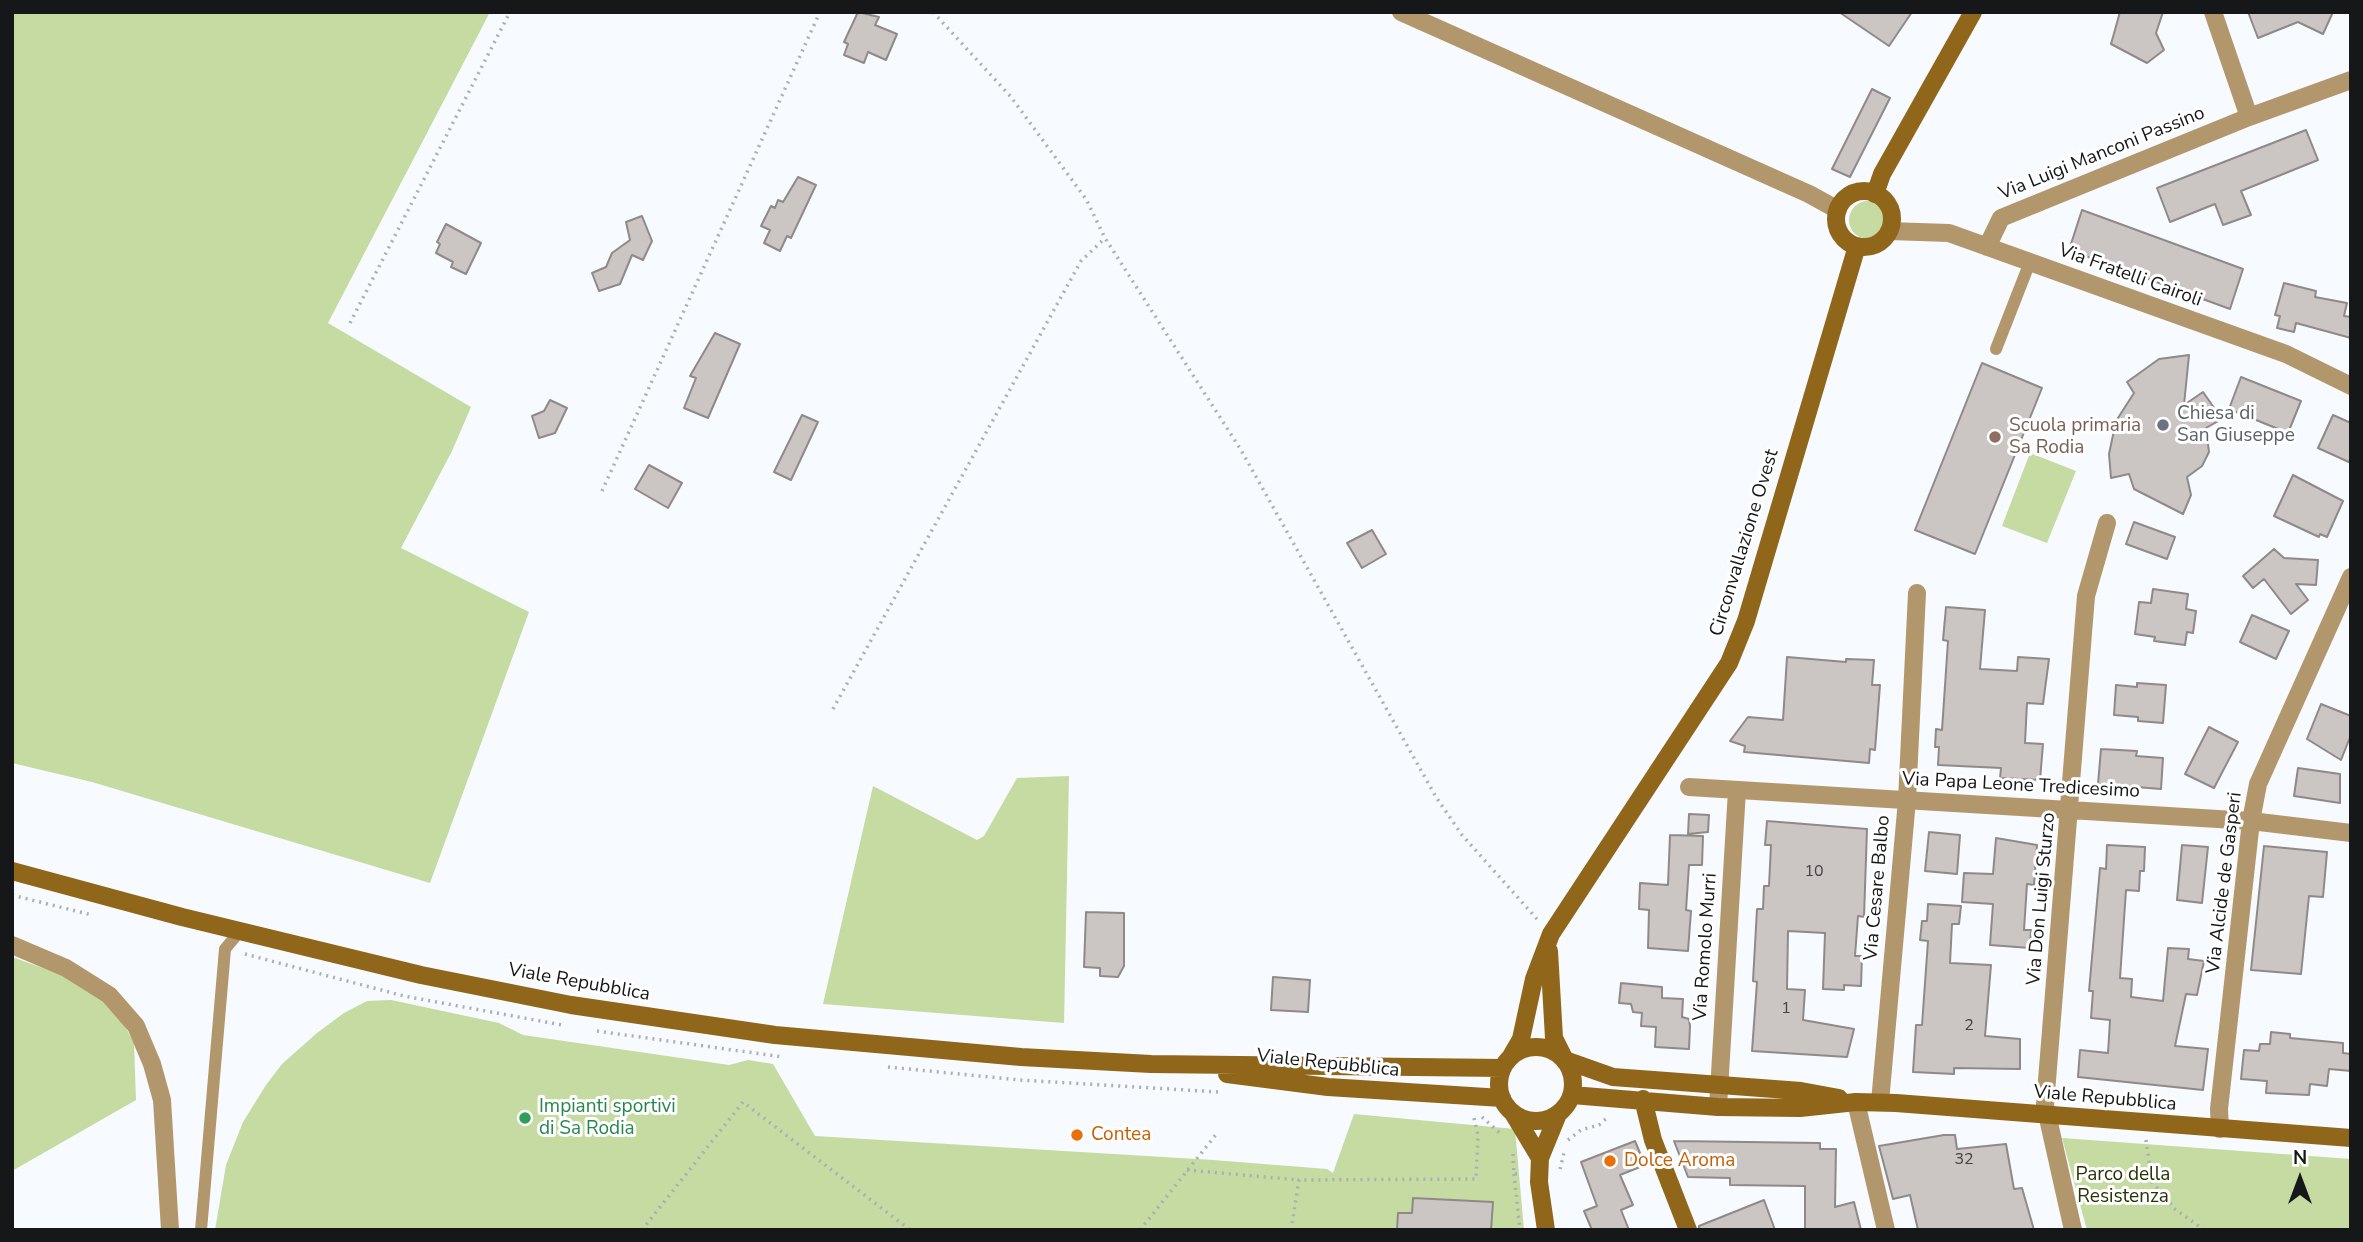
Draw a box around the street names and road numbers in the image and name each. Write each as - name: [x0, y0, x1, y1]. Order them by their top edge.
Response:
- street label: Via Luigi Manconi Passino: [1996, 102, 2208, 206]
- street label: Via Fratelli Cairoli: [2055, 239, 2205, 313]
- street label: Circonvallazione Ovest: [1706, 447, 1784, 639]
- street label: Via Papa Leone Tredicesimo: [1901, 768, 2141, 804]
- street label: Via Alcide de Gasperi: [2203, 791, 2247, 975]
- street label: Via Don Luigi Sturzo: [2023, 812, 2061, 986]
- street label: Via Cesare Balbo: [1860, 814, 1896, 962]
- street label: Via Romolo Murri: [1689, 872, 1723, 1022]
- street label: Viale Repubblica: [506, 959, 652, 1007]
- street label: Viale Repubblica: [1255, 1045, 1401, 1083]
- street label: Viale Repubblica: [2033, 1081, 2177, 1117]

